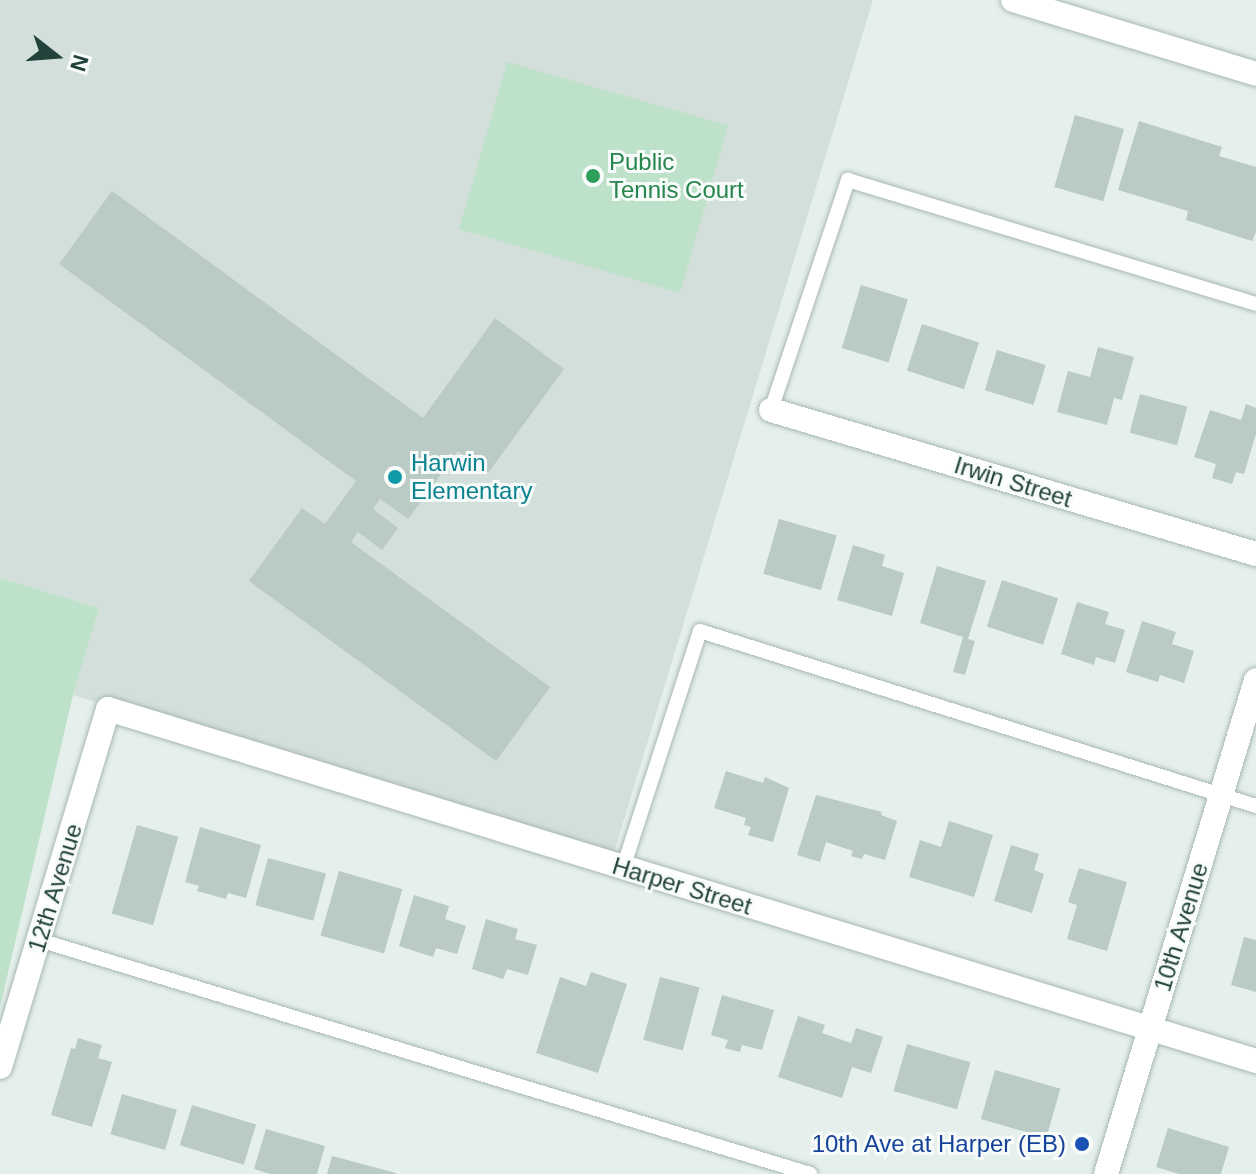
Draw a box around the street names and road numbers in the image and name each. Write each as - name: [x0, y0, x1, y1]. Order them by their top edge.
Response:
- street label: Irwin Street: [951, 450, 1075, 514]
- street label: 12th Avenue: [22, 820, 88, 956]
- street label: Harper Street: [609, 851, 755, 921]
- street label: 10th Avenue: [1148, 859, 1214, 995]

